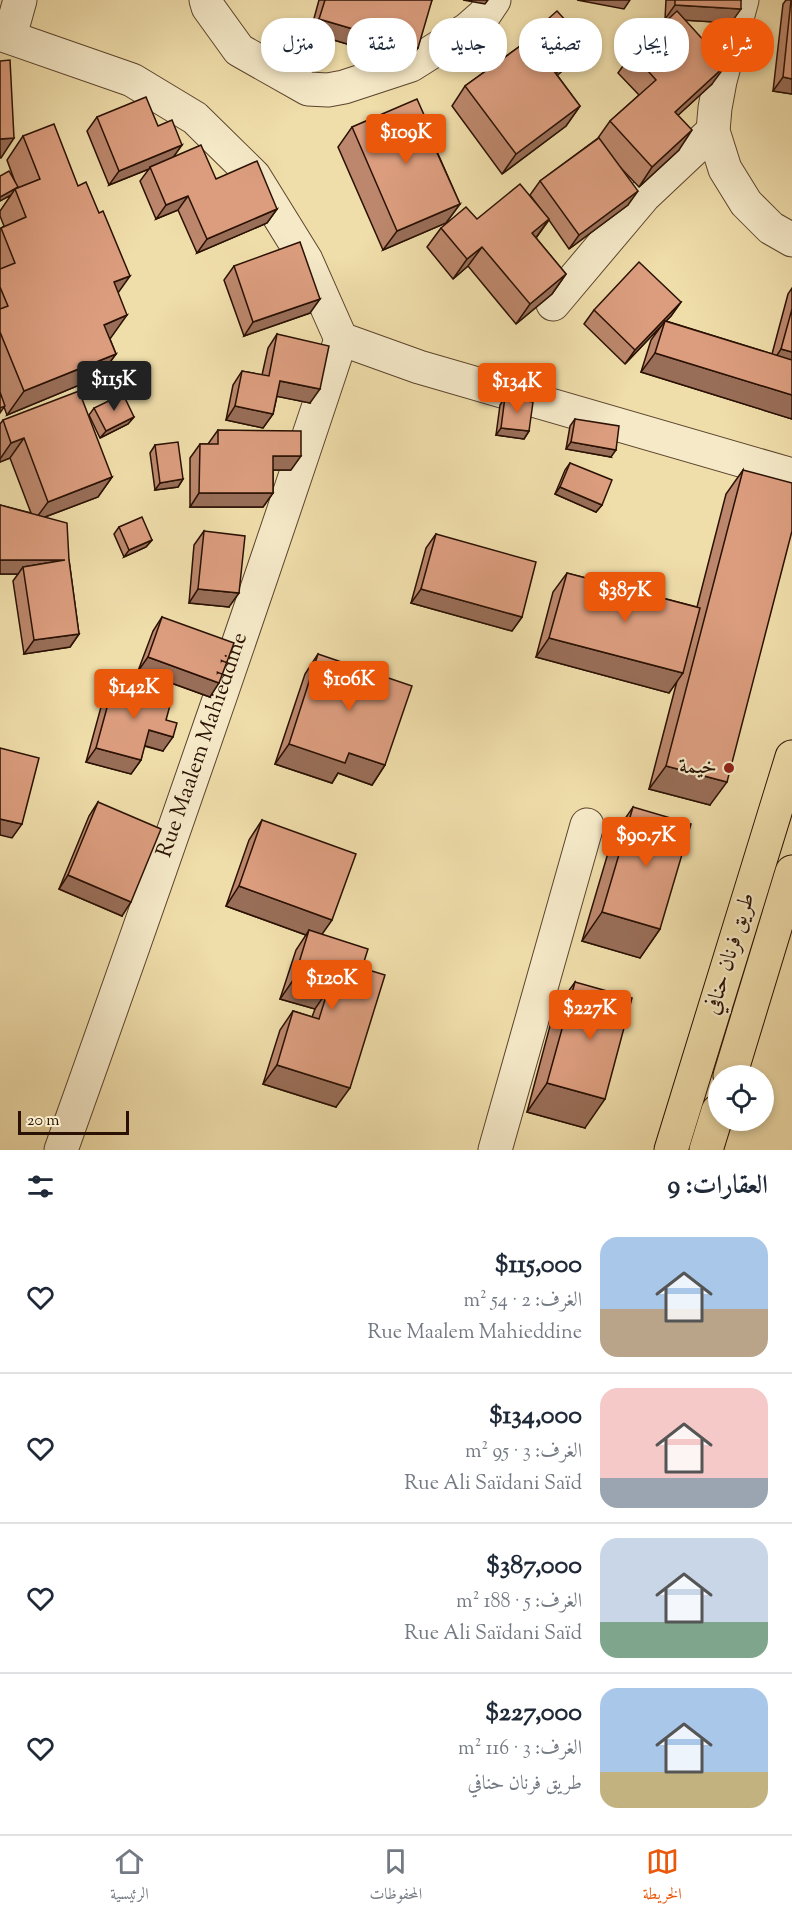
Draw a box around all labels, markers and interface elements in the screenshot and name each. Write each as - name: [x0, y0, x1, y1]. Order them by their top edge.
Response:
- chip: منزل: [261, 18, 335, 72]
- chip: شقة: [347, 18, 417, 72]
- chip: جديد: [429, 18, 507, 72]
- chip: تصفية: [519, 18, 602, 72]
- chip: إيجار: [614, 18, 689, 72]
- chip: شراء: [701, 18, 774, 72]
- pin: $109K: [364, 114, 448, 165]
- text: $109K: [380, 119, 432, 148]
- pin: $115K: [72, 361, 156, 412]
- pin: $134K: [475, 363, 559, 414]
- text: $115K: [91, 366, 137, 395]
- text: $134K: [492, 368, 542, 397]
- pin: $387K: [583, 572, 667, 623]
- text: $387K: [598, 577, 652, 606]
- street label: Rue Maalem Mahieddine: [149, 629, 257, 862]
- pin: $106K: [307, 661, 391, 712]
- text: $106K: [323, 666, 375, 695]
- pin: $142K: [92, 669, 176, 720]
- text: $142K: [108, 674, 160, 703]
- place label: خيمة: [679, 752, 717, 784]
- marker: خيمة: [722, 761, 736, 775]
- pin: $90.7K: [597, 817, 695, 868]
- text: $90.7K: [616, 822, 676, 851]
- street label: طريق فرنان حنافي: [697, 889, 765, 1019]
- pin: $120K: [290, 960, 374, 1011]
- text: $120K: [306, 965, 358, 994]
- pin: $227K: [548, 990, 632, 1041]
- text: $227K: [563, 995, 617, 1024]
- map controls: [708, 1065, 774, 1131]
- button: locate: [708, 1065, 774, 1131]
- scale bar: [18, 1108, 129, 1136]
- text: 20 m: [27, 1110, 60, 1133]
- text: العقارات: 9: [667, 1168, 768, 1205]
- icon: filters: [24, 1170, 57, 1203]
- text: $115,000: [495, 1247, 582, 1284]
- icon: home: [648, 1261, 720, 1333]
- icon: heart: [24, 1281, 57, 1314]
- text: الغرف: 2 · 54 m²: [463, 1287, 582, 1316]
- text: Rue Maalem Mahieddine: [368, 1319, 582, 1348]
- text: $134,000: [489, 1398, 582, 1435]
- icon: home: [648, 1412, 720, 1484]
- icon: heart: [24, 1432, 57, 1465]
- text: الغرف: 3 · 95 m²: [465, 1438, 582, 1467]
- text: Rue Ali Saïdani Saïd: [404, 1470, 582, 1499]
- text: $387,000: [486, 1548, 582, 1585]
- icon: home: [648, 1562, 720, 1634]
- icon: heart: [24, 1582, 57, 1615]
- text: الغرف: 5 · 188 m²: [456, 1588, 582, 1617]
- text: Rue Ali Saïdani Saïd: [404, 1620, 582, 1649]
- text: $227,000: [485, 1695, 582, 1732]
- icon: home: [648, 1712, 720, 1784]
- icon: heart: [24, 1732, 57, 1765]
- text: الغرف: 3 · 116 m²: [458, 1735, 582, 1764]
- text: طريق فرنان حنافي: [468, 1770, 582, 1799]
- tab: الرئيسية: [110, 1845, 149, 1909]
- tab: المحفوظات: [369, 1845, 422, 1909]
- tab: الخريطة: [643, 1845, 682, 1909]

